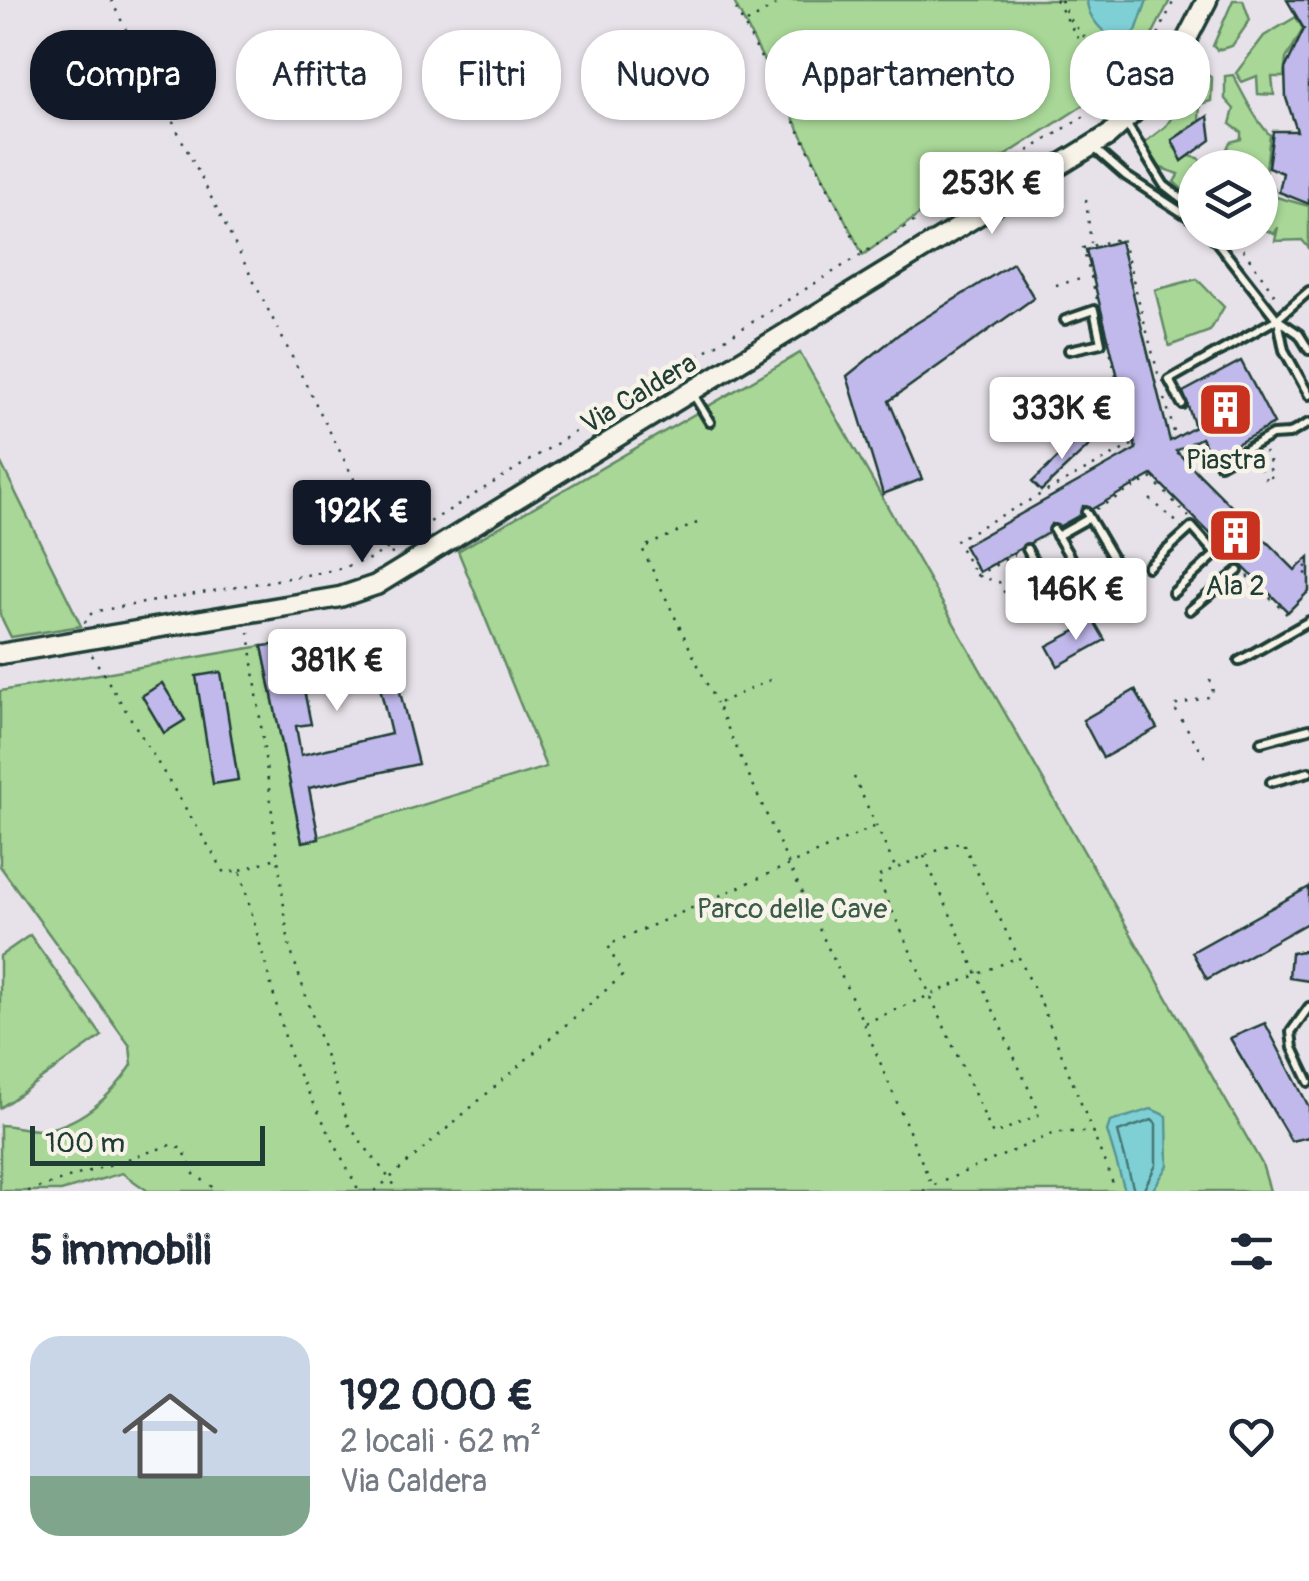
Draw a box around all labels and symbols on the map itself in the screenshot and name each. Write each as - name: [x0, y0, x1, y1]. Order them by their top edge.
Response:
- pin: 253K €: [911, 152, 1073, 237]
- street label: Via Caldera: [575, 346, 703, 442]
- pin: 333K €: [981, 377, 1143, 462]
- building icon: Piastra: [1196, 379, 1256, 439]
- place label: Piastra: [1186, 443, 1266, 478]
- pin: 192K €: [281, 480, 443, 565]
- building icon: Ala 2: [1205, 505, 1265, 565]
- pin: 146K €: [995, 558, 1157, 643]
- place label: Ala 2: [1205, 569, 1265, 604]
- pin: 381K €: [256, 629, 418, 714]
- park label: Parco delle Cave: [697, 892, 887, 927]
- scale bar: [30, 1121, 265, 1166]

